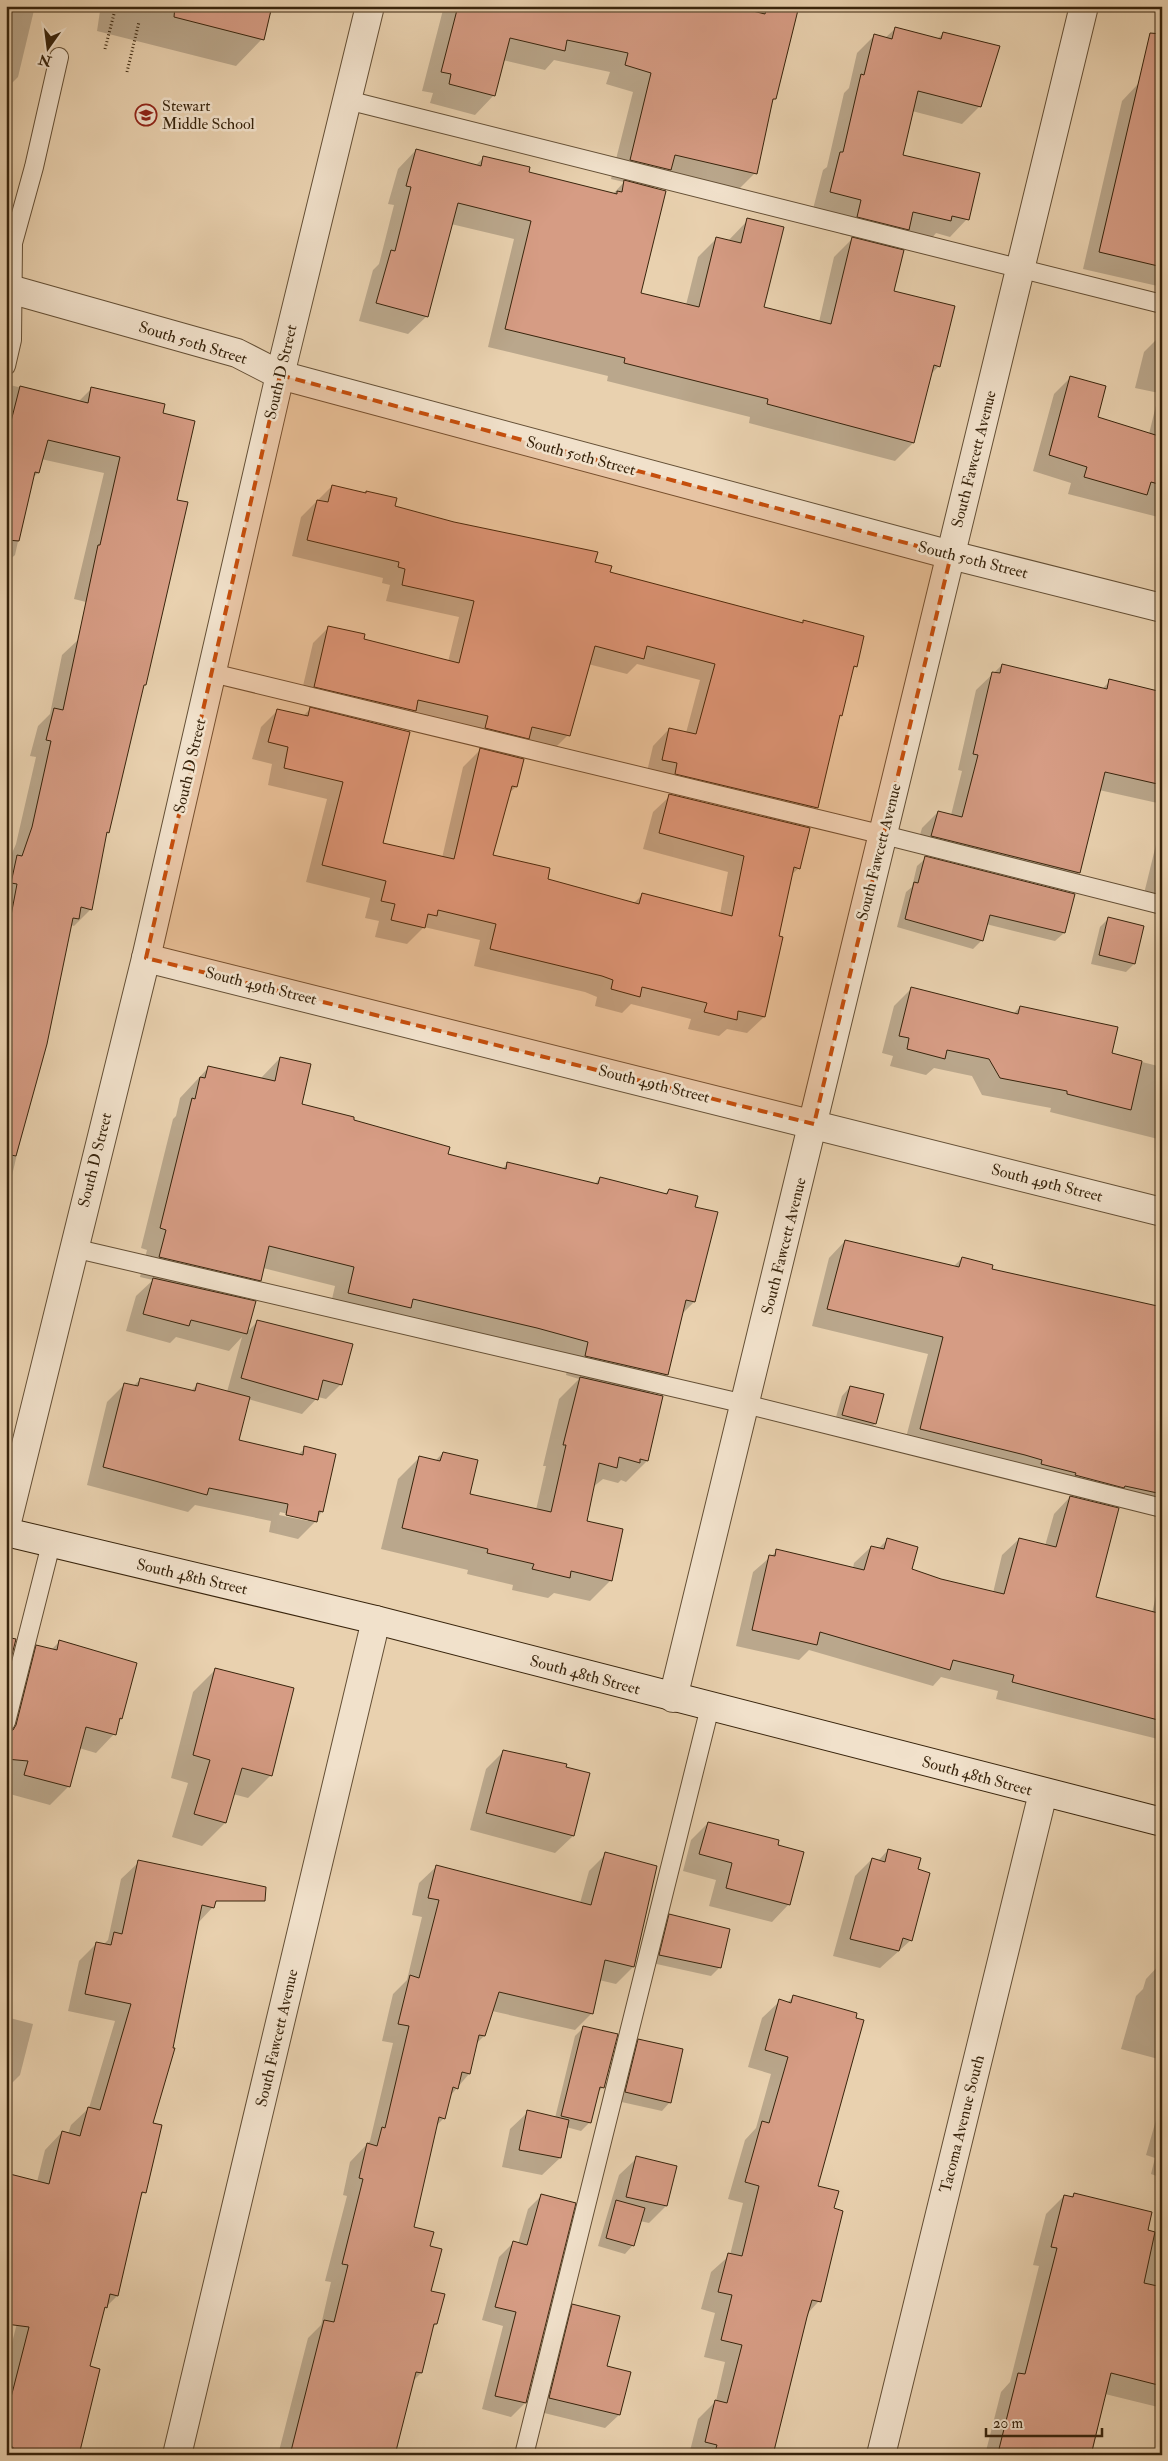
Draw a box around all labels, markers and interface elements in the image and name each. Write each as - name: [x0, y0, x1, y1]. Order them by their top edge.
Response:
- north arrow: [22, 22, 72, 72]
- text: N: [36, 50, 54, 70]
- place label: Stewart Middle School: [162, 96, 255, 134]
- school or university icon: Stewart Middle School: [134, 103, 158, 127]
- street label: South 50th Street: [136, 317, 250, 369]
- street label: South D Street: [260, 323, 302, 421]
- street label: South Fawcett Avenue: [947, 388, 1001, 530]
- street label: South 50th Street: [524, 432, 638, 480]
- street label: South 50th Street: [916, 537, 1030, 583]
- street label: South D Street: [169, 717, 211, 815]
- street label: South Fawcett Avenue: [852, 781, 906, 923]
- street label: South 49th Street: [203, 962, 319, 1010]
- street label: South 49th Street: [596, 1060, 712, 1108]
- street label: South D Street: [74, 1111, 116, 1209]
- street label: South 49th Street: [989, 1159, 1105, 1207]
- street label: South Fawcett Avenue: [757, 1175, 811, 1317]
- street label: South 48th Street: [134, 1554, 250, 1600]
- street label: South 48th Street: [528, 1651, 642, 1699]
- street label: South 48th Street: [920, 1752, 1034, 1800]
- street label: South Fawcett Avenue: [251, 1967, 303, 2109]
- street label: Tacoma Avenue South: [935, 2052, 989, 2195]
- scale bar: [986, 2406, 1102, 2438]
- text: 20 m: [993, 2414, 1023, 2433]

